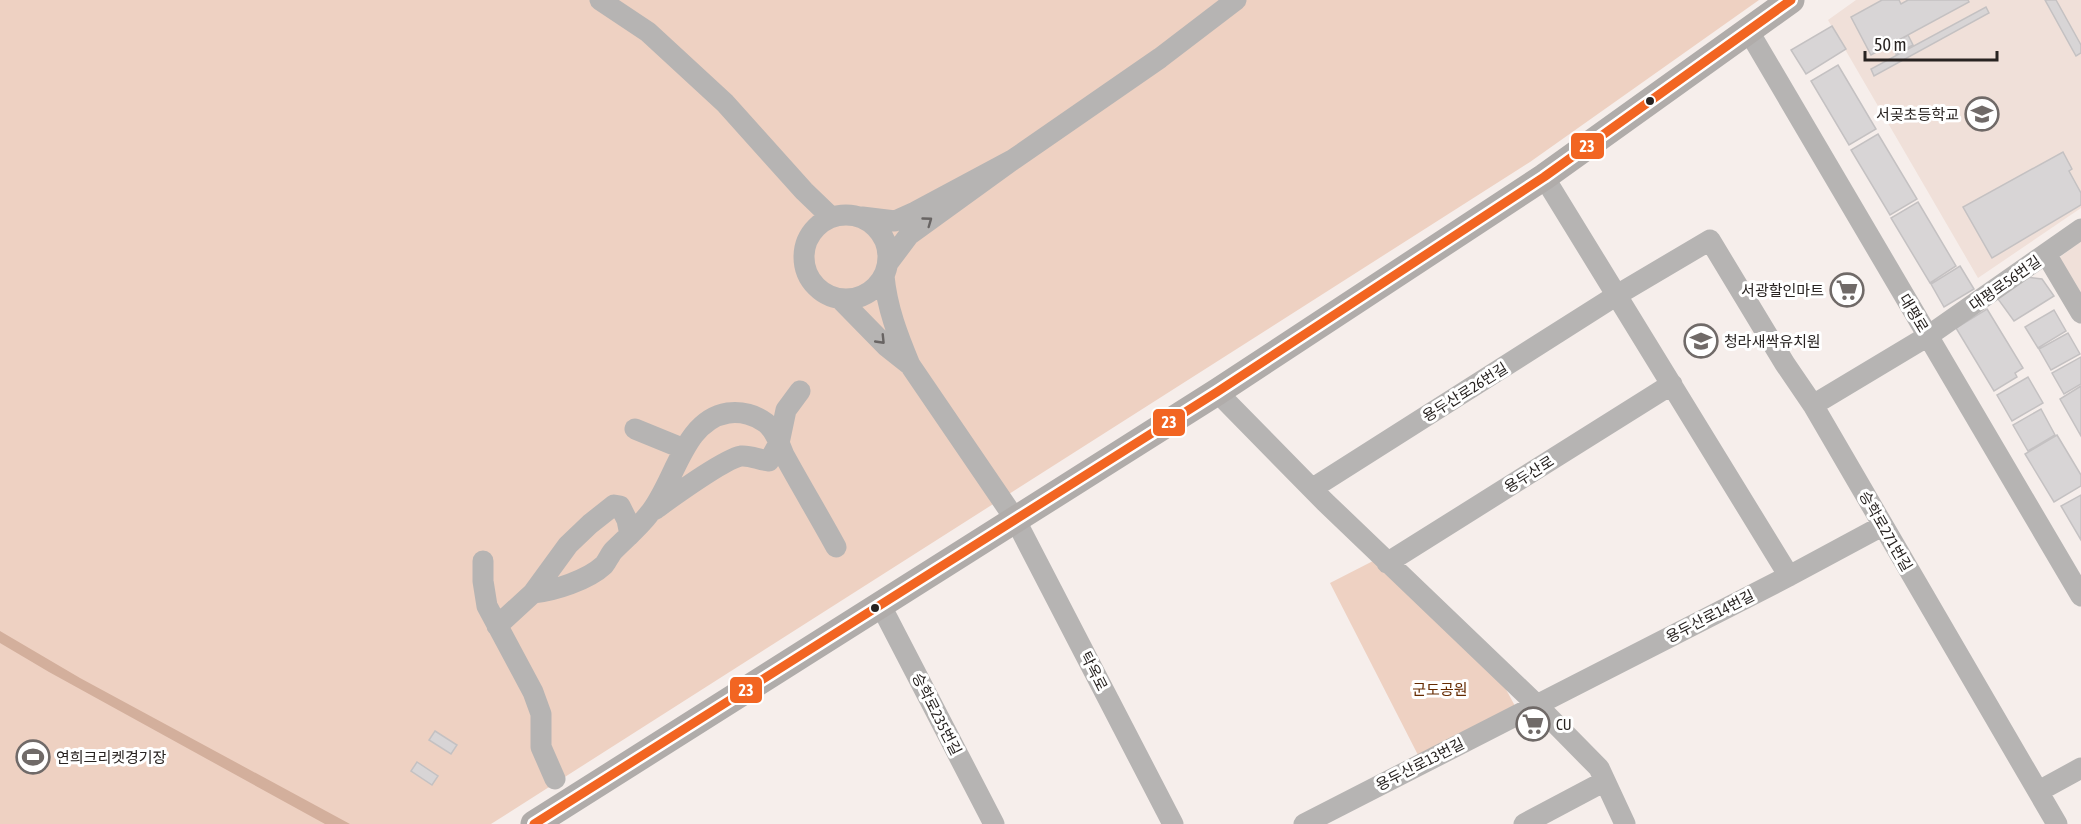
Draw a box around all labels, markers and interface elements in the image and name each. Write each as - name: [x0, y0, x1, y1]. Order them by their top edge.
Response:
- scale bar: [1865, 24, 1997, 62]
- text: 50 m: [1874, 34, 1906, 55]
- unlabelled marker: [1644, 95, 1656, 107]
- school or university icon: 서곶초등학교: [1964, 96, 2000, 132]
- place label: 서곶초등학교: [1876, 106, 1959, 123]
- line badge: 23: [1570, 132, 1605, 160]
- text: 23: [1579, 137, 1595, 155]
- one-way arrow: [921, 217, 932, 228]
- street label: 대평로56번길: [1966, 252, 2044, 314]
- supermarket icon: 서광할인마트: [1829, 272, 1865, 308]
- place label: 서광할인마트: [1741, 282, 1824, 299]
- street label: 대평로: [1896, 291, 1932, 335]
- school or university icon: 청라새싹유치원: [1683, 323, 1719, 359]
- place label: 청라새싹유치원: [1724, 333, 1821, 350]
- one-way arrow: [874, 334, 885, 344]
- street label: 용두산로26번길: [1419, 359, 1511, 425]
- line badge: 23: [1152, 408, 1186, 437]
- text: 23: [1161, 413, 1177, 431]
- street label: 용두산로: [1501, 452, 1557, 496]
- street label: 승학로271번길: [1856, 488, 1916, 574]
- street label: 용두산로14번길: [1663, 586, 1757, 646]
- unlabelled marker: [869, 602, 881, 614]
- street label: 탁옥로: [1077, 649, 1111, 693]
- street label: 승학로235번길: [909, 670, 965, 758]
- line badge: 23: [729, 676, 763, 704]
- text: 23: [738, 681, 754, 699]
- park label: 군도공원: [1412, 681, 1468, 698]
- supermarket icon: CU: [1515, 706, 1551, 742]
- place label: CU: [1556, 716, 1572, 733]
- street label: 용두산로13번길: [1373, 734, 1467, 794]
- sports icon: 연희크리켓경기장: [15, 739, 51, 775]
- place label: 연희크리켓경기장: [56, 749, 167, 766]

